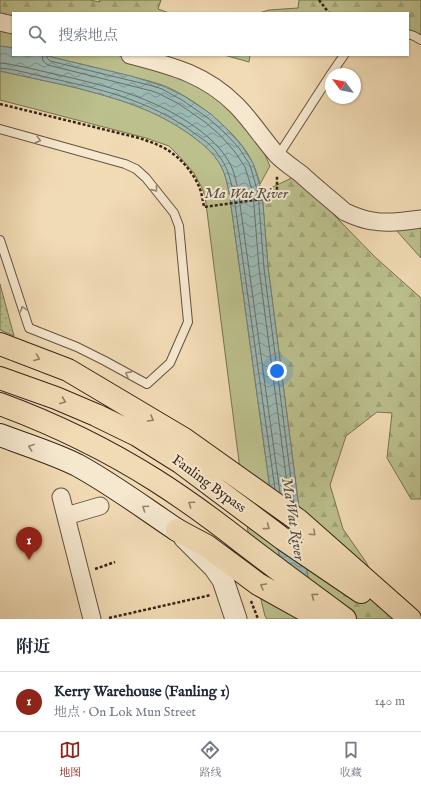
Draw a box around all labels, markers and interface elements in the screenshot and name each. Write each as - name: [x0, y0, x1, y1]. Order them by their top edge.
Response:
- search box: [12, 12, 409, 56]
- icon: search: [26, 23, 48, 45]
- text: 搜索地点: [58, 26, 118, 45]
- north arrow: [325, 68, 361, 104]
- one-way arrow: [34, 135, 41, 144]
- one-way arrow: [150, 184, 157, 191]
- water label: Ma Wat River: [204, 184, 289, 203]
- one-way arrow: [19, 305, 27, 312]
- one-way arrow: [33, 354, 40, 362]
- your location: [267, 361, 287, 381]
- one-way arrow: [125, 371, 132, 378]
- one-way arrow: [58, 396, 66, 404]
- one-way arrow: [147, 414, 154, 422]
- one-way arrow: [27, 443, 34, 451]
- street label: Fanling Bypass: [168, 451, 250, 517]
- water label: Ma Wat River: [277, 476, 309, 563]
- one-way arrow: [188, 501, 195, 509]
- one-way arrow: [142, 505, 149, 513]
- one-way arrow: [263, 522, 270, 529]
- pin: 1: [16, 527, 42, 560]
- one-way arrow: [308, 529, 316, 536]
- one-way arrow: [260, 584, 267, 591]
- one-way arrow: [311, 593, 318, 600]
- text: 附近: [16, 637, 50, 658]
- text: Kerry Warehouse (Fanling 1): [54, 682, 230, 701]
- text: 1: [27, 693, 31, 710]
- text: 140 m: [375, 693, 405, 710]
- text: 地点 · On Lok Mun Street: [54, 704, 196, 721]
- tab: 地图: [59, 739, 81, 780]
- tab: 路线: [199, 739, 221, 780]
- tab: 收藏: [340, 739, 362, 780]

